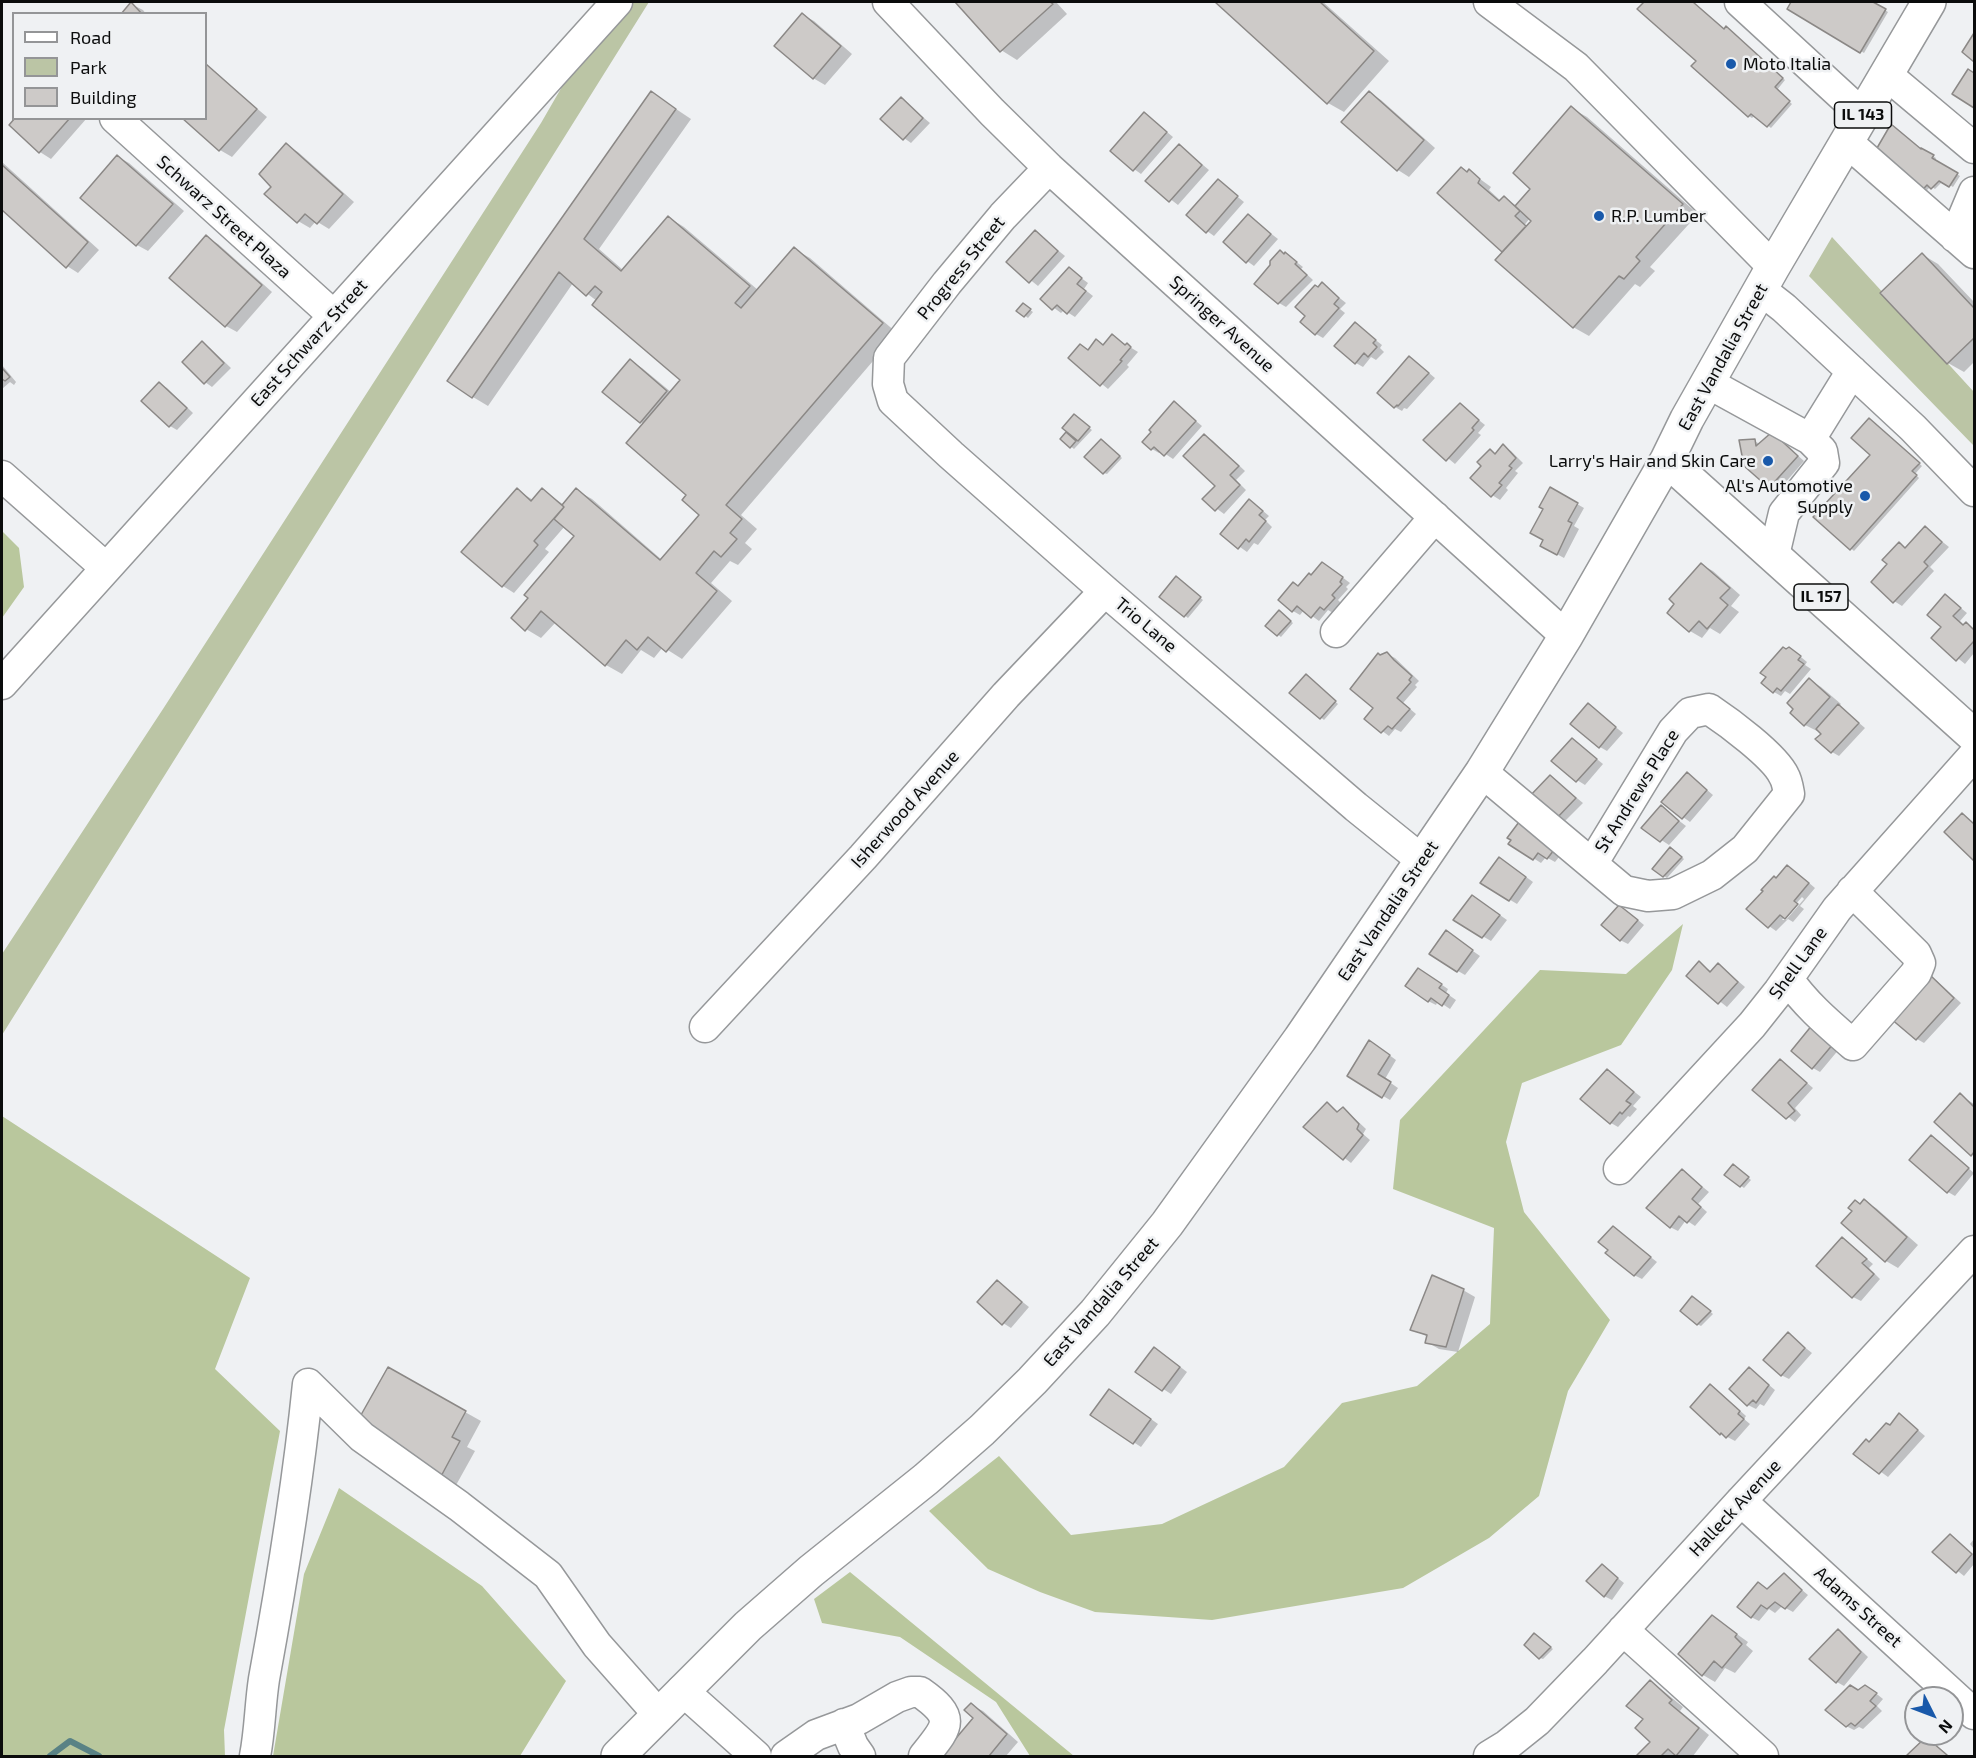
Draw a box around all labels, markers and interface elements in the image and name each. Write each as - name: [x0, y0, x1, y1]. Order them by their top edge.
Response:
- legend: [12, 12, 207, 120]
- text: Road: [70, 26, 111, 48]
- place label: Moto Italia: [1743, 53, 1831, 75]
- text: Park: [70, 56, 107, 78]
- marker: Moto Italia: [1724, 57, 1738, 71]
- text: Building: [70, 86, 137, 108]
- road number: IL 143: [1834, 102, 1892, 128]
- street label: Schwarz Street Plaza: [152, 151, 296, 283]
- place label: R.P. Lumber: [1611, 205, 1706, 227]
- marker: R.P. Lumber: [1592, 209, 1606, 223]
- street label: Progress Street: [913, 212, 1009, 324]
- street label: Springer Avenue: [1165, 271, 1279, 377]
- street label: East Schwarz Street: [246, 275, 372, 411]
- street label: East Vandalia Street: [1674, 280, 1772, 434]
- place label: Larry's Hair and Skin Care: [1549, 450, 1756, 472]
- marker: Larry's Hair and Skin Care: [1761, 454, 1775, 468]
- place label: Al's Automotive Supply: [1725, 475, 1853, 518]
- marker: Al's Automotive Supply: [1858, 489, 1872, 503]
- road number: IL 157: [1794, 584, 1848, 610]
- street label: Trio Lane: [1111, 593, 1181, 657]
- street label: St Andrews Place: [1590, 725, 1684, 857]
- street label: Isherwood Avenue: [846, 746, 964, 872]
- street label: East Vandalia Street: [1333, 837, 1443, 985]
- street label: Shell Lane: [1765, 923, 1831, 1003]
- street label: East Vandalia Street: [1039, 1233, 1163, 1371]
- street label: Halleck Avenue: [1685, 1455, 1785, 1561]
- street label: Adams Street: [1810, 1562, 1906, 1652]
- north arrow: [1904, 1686, 1964, 1746]
- text: N: [1935, 1716, 1957, 1738]

